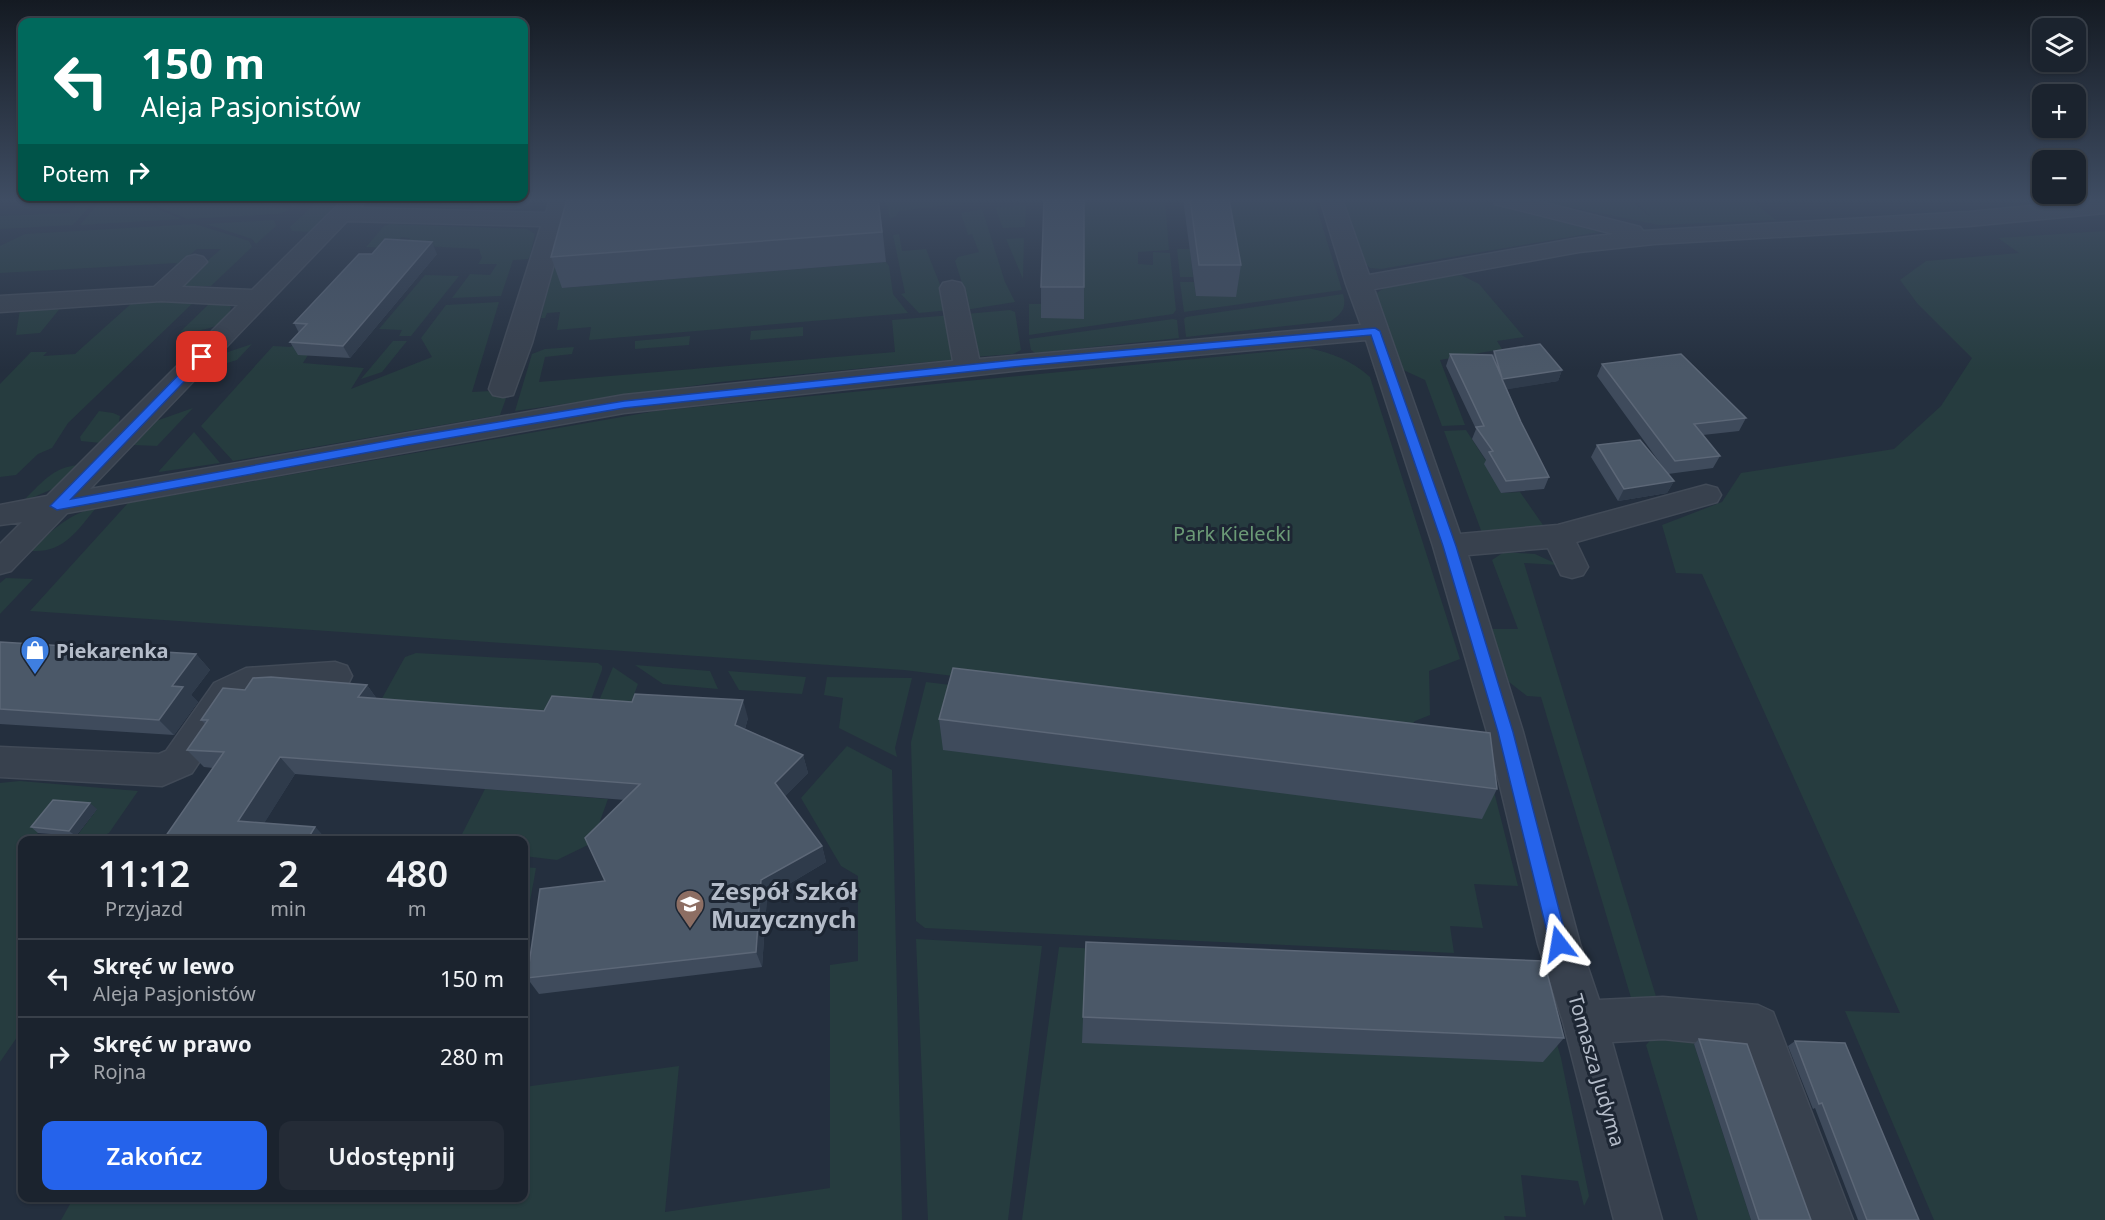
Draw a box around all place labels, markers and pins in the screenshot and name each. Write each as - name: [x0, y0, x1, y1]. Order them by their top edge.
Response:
- pin: [176, 331, 227, 382]
- shop icon: Piekarenka: [19, 634, 51, 676]
- place label: Piekarenka: [56, 637, 169, 664]
- place label: Zespół Szkół Muzycznych: [711, 874, 858, 935]
- school or university icon: Zespół Szkół Muzycznych: [674, 888, 706, 930]

